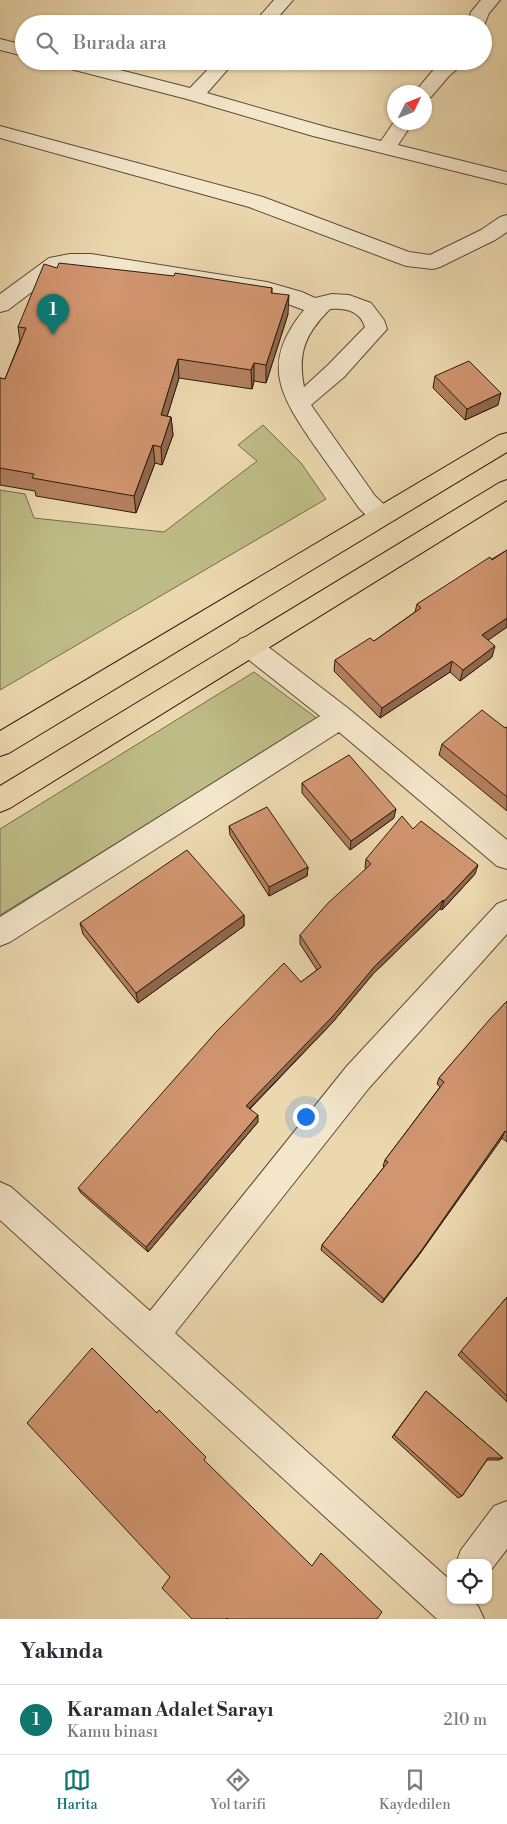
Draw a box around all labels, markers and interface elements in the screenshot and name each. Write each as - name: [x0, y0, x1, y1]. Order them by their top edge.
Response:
- search box: [15, 15, 492, 70]
- icon: search: [33, 29, 61, 57]
- text: Burada ara: [73, 31, 167, 55]
- north arrow: [387, 85, 432, 130]
- pin: 1: [37, 294, 69, 335]
- your location: [293, 1104, 319, 1130]
- map controls: [447, 1559, 492, 1604]
- button: locate: [447, 1559, 492, 1604]
- text: Yakında: [20, 1639, 103, 1665]
- text: Karaman Adalet Sarayı: [67, 1698, 273, 1722]
- text: 1: [32, 1710, 40, 1730]
- text: 210 m: [443, 1710, 487, 1730]
- text: Kamu binası: [67, 1722, 158, 1742]
- tab: Harita: [56, 1766, 98, 1814]
- tab: Yol tarifi: [211, 1766, 266, 1814]
- tab: Kaydedilen: [379, 1766, 451, 1814]

